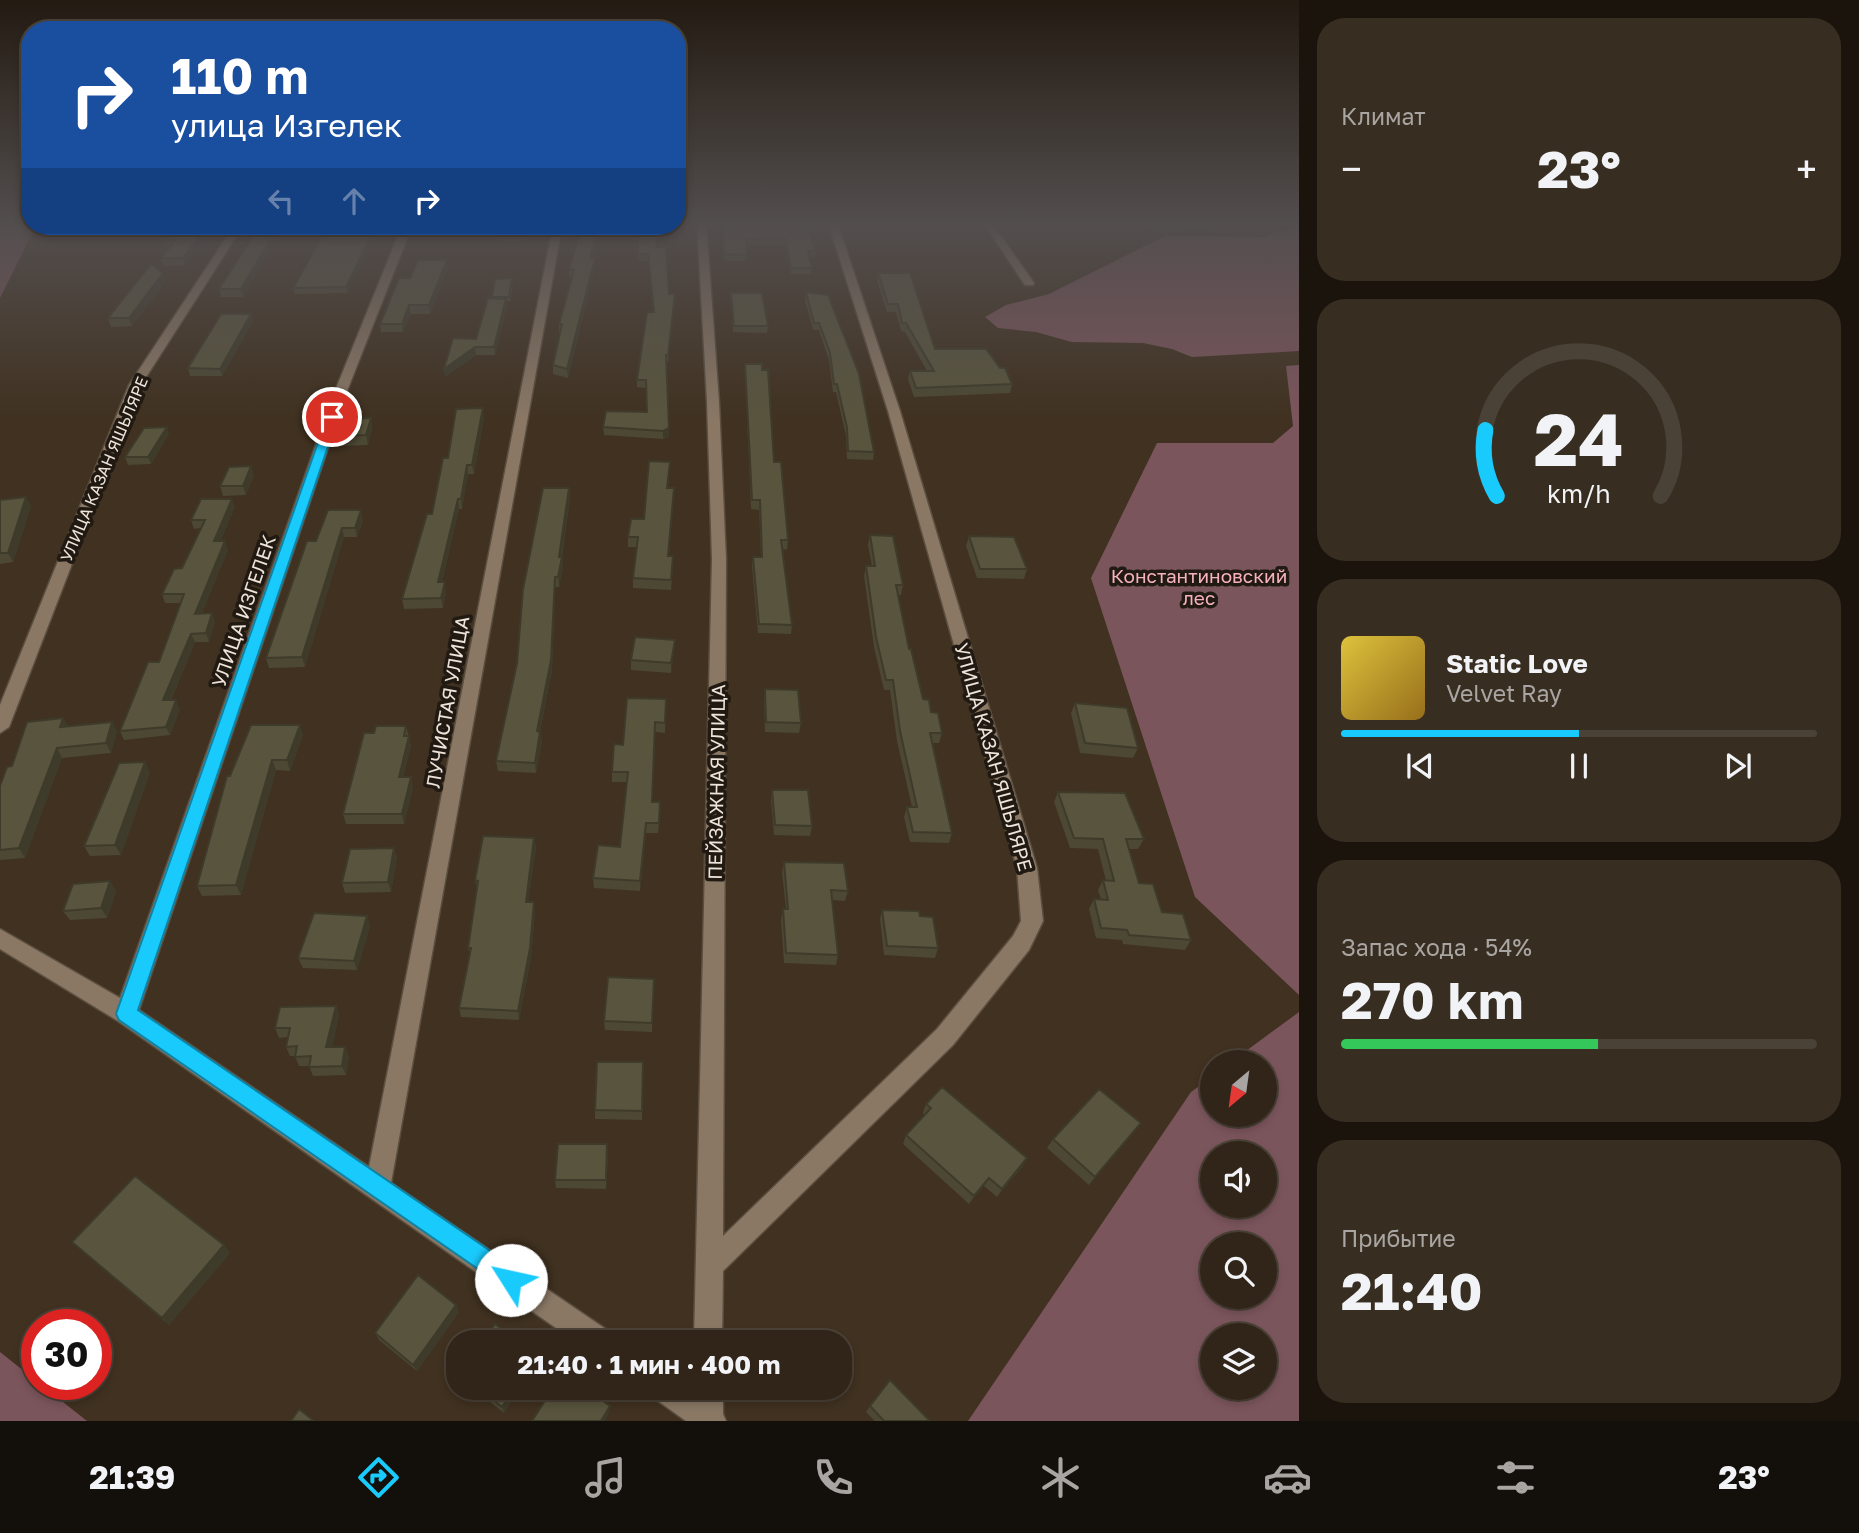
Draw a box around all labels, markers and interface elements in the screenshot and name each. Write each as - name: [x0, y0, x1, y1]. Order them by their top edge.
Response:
- text: 110 m: [171, 46, 308, 105]
- icon: right: [56, 49, 147, 140]
- text: Климат: [1341, 102, 1426, 130]
- text: улица Изгелек: [171, 106, 402, 144]
- text: 23°: [1537, 137, 1621, 199]
- text: −: [1341, 146, 1362, 191]
- text: +: [1796, 146, 1817, 191]
- icon: left: [262, 182, 300, 220]
- icon: ahead: [335, 182, 373, 220]
- icon: right: [408, 182, 446, 220]
- street label: УЛИЦА КАЗАН ЯШЬЛЯРЕ: [56, 373, 152, 565]
- pin: [302, 387, 362, 447]
- text: 24: [1534, 395, 1624, 482]
- icon: arrive: [313, 398, 351, 436]
- text: km/h: [1547, 478, 1611, 509]
- street label: УЛИЦА ИЗГЕЛЕК: [206, 532, 280, 690]
- park label: Константиновский лес: [1111, 564, 1287, 609]
- street label: ЛУЧИСТАЯ УЛИЦА: [421, 614, 473, 790]
- street label: УЛИЦА КАЗАН ЯШЬЛЯРЕ: [950, 640, 1038, 874]
- text: Static Love: [1446, 648, 1588, 679]
- text: Velvet Ray: [1446, 679, 1562, 707]
- street label: ПЕЙЗАЖНАЯ УЛИЦА: [703, 684, 729, 880]
- icon: previous: [1401, 747, 1439, 785]
- icon: pause: [1560, 747, 1598, 785]
- icon: next: [1719, 747, 1757, 785]
- text: Запас хода · 54%: [1341, 933, 1532, 961]
- text: 270 km: [1341, 968, 1524, 1030]
- north arrow: [1200, 1050, 1278, 1127]
- map controls: [1200, 1050, 1277, 1400]
- button: sound: [1200, 1141, 1277, 1218]
- text: Прибытие: [1341, 1224, 1456, 1252]
- button: search: [1200, 1232, 1277, 1309]
- position arrow: [474, 1243, 548, 1317]
- text: 21:40: [1341, 1259, 1482, 1321]
- speed limit sign: 30: [21, 1309, 112, 1400]
- button: layers: [1200, 1323, 1277, 1400]
- text: 21:40 · 1 мин · 400 m: [518, 1349, 781, 1380]
- icon: directions: [354, 1453, 403, 1502]
- icon: music: [581, 1453, 630, 1502]
- icon: phone: [809, 1453, 858, 1502]
- icon: climate: [1036, 1453, 1085, 1502]
- icon: car: [1263, 1453, 1312, 1502]
- icon: filters: [1491, 1453, 1540, 1502]
- text: 21:39: [89, 1458, 175, 1496]
- text: 23°: [1718, 1458, 1770, 1496]

